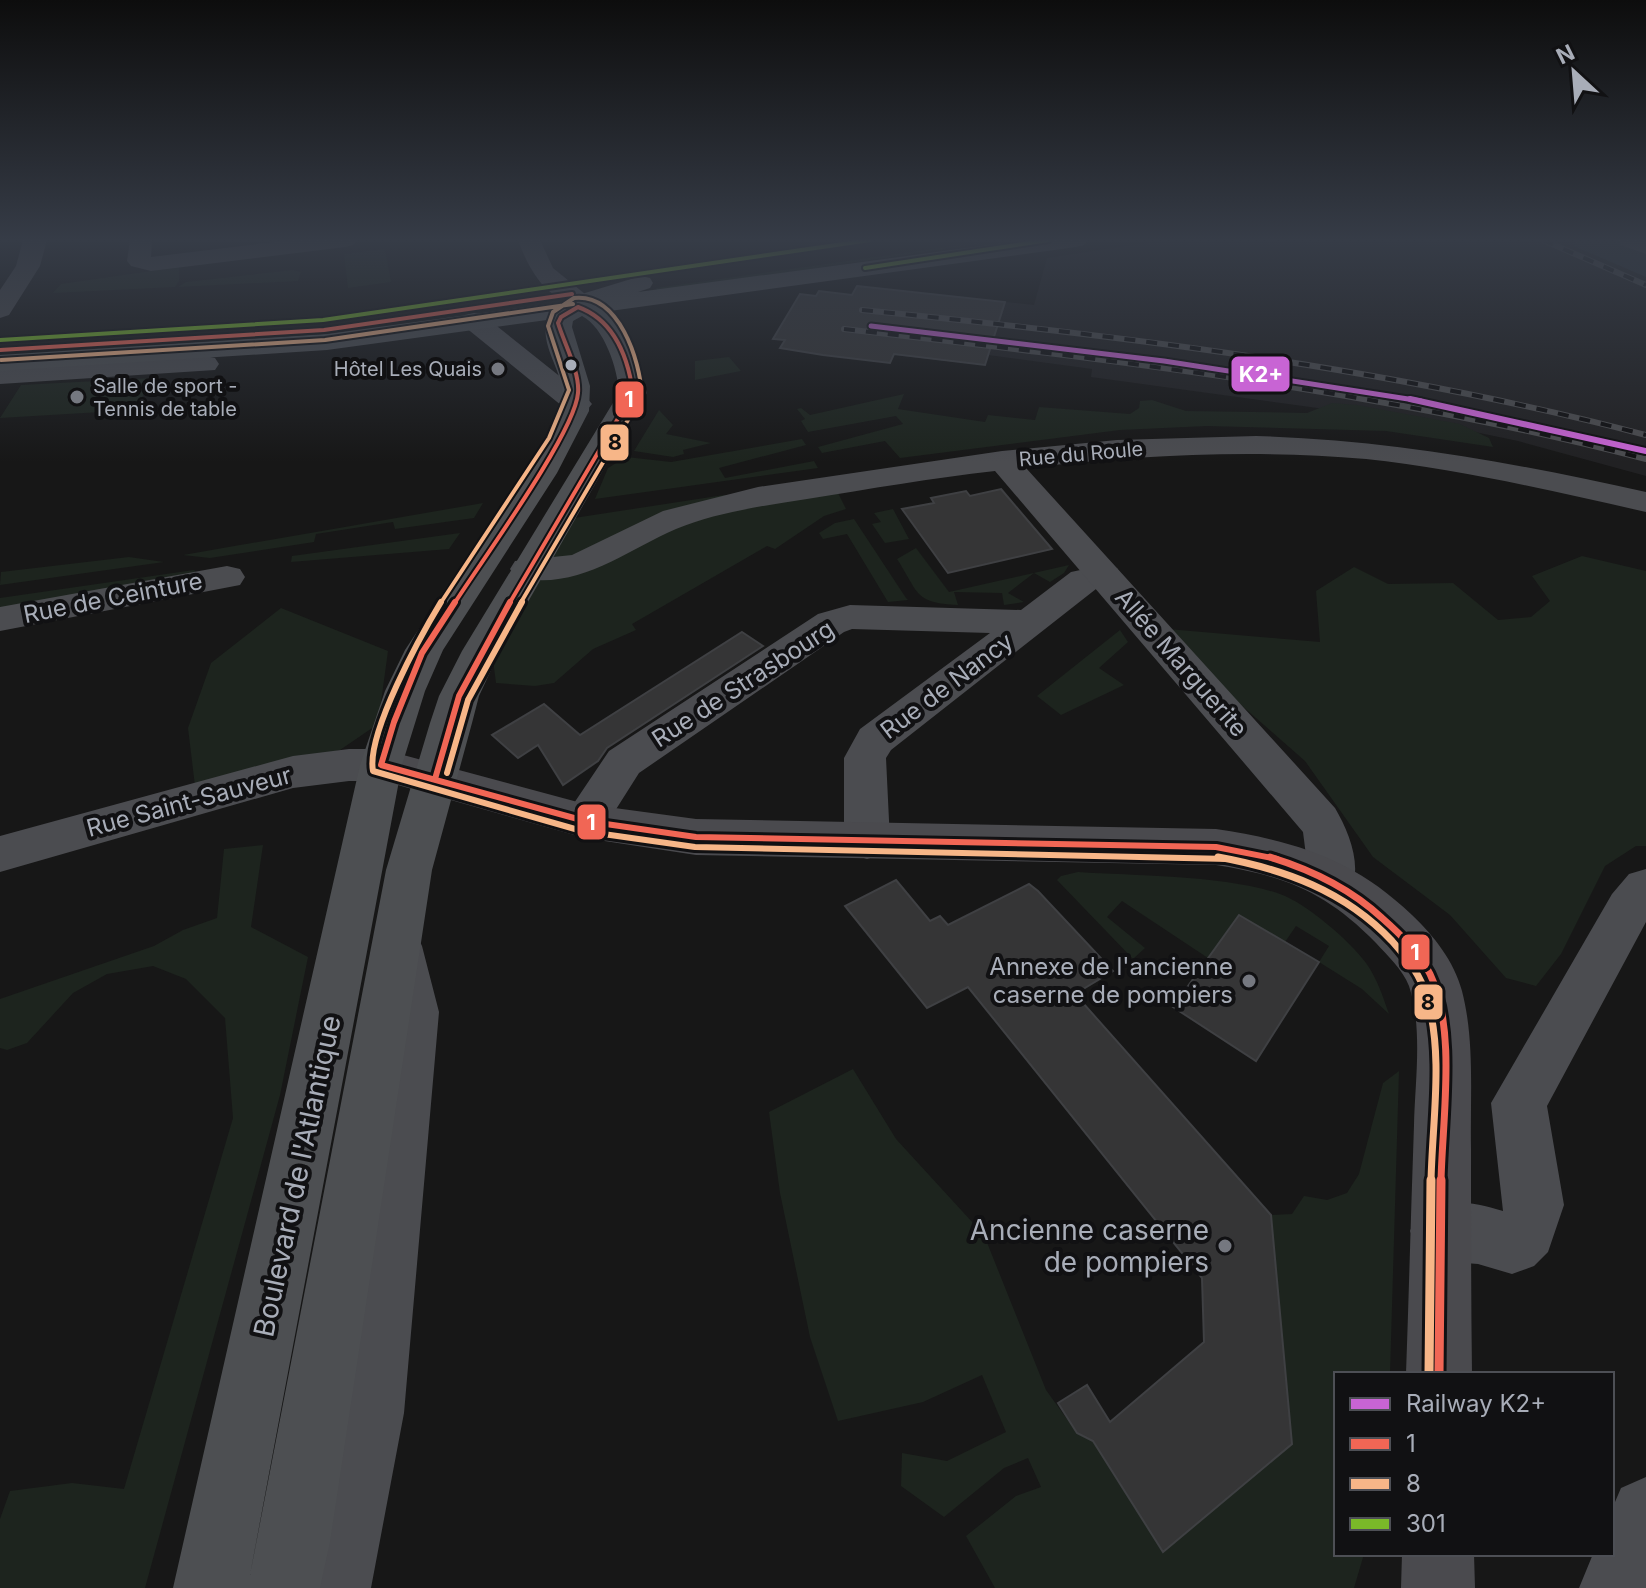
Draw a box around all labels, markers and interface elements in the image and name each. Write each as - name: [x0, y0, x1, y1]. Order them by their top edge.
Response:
- north arrow: [1534, 32, 1614, 112]
- text: N: [1552, 39, 1578, 69]
- line badge: K2+: [1230, 355, 1291, 393]
- place label: Hôtel Les Quais: [334, 357, 482, 381]
- unlabelled marker: [563, 357, 579, 373]
- marker: Hôtel Les Quais: [489, 360, 507, 378]
- text: K2+: [1239, 361, 1283, 387]
- place label: Salle de sport - Tennis de table: [93, 374, 238, 421]
- line badge: 1: [614, 380, 645, 419]
- text: 1: [624, 386, 634, 412]
- marker: Salle de sport - Tennis de table: [68, 388, 86, 406]
- line badge: 8: [599, 423, 630, 462]
- text: 8: [608, 429, 622, 455]
- street label: Rue du Roule: [1018, 437, 1144, 471]
- street label: Rue de Ceinture: [21, 566, 205, 629]
- street label: Allée Marguerite: [1109, 583, 1253, 743]
- street label: Rue de Strasbourg: [646, 614, 839, 753]
- street label: Rue de Nancy: [875, 626, 1019, 745]
- street label: Rue Saint-Sauveur: [83, 760, 295, 843]
- line badge: 1: [576, 803, 607, 841]
- text: 1: [586, 809, 596, 835]
- line badge: 1: [1400, 933, 1431, 971]
- text: 1: [1410, 939, 1420, 965]
- place label: Annexe de l'ancienne caserne de pompiers: [989, 952, 1233, 1009]
- marker: Annexe de l'ancienne caserne de pompiers: [1240, 972, 1258, 990]
- line badge: 8: [1413, 983, 1444, 1021]
- text: 8: [1421, 989, 1435, 1015]
- street label: Boulevard de l'Atlantique: [246, 1012, 348, 1340]
- place label: Ancienne caserne de pompiers: [970, 1213, 1209, 1279]
- marker: Ancienne caserne de pompiers: [1216, 1237, 1234, 1255]
- legend: [1334, 1372, 1614, 1556]
- text: Railway K2+: [1406, 1389, 1546, 1418]
- text: 1: [1406, 1429, 1416, 1458]
- text: 8: [1406, 1469, 1421, 1498]
- text: 301: [1406, 1509, 1446, 1538]

